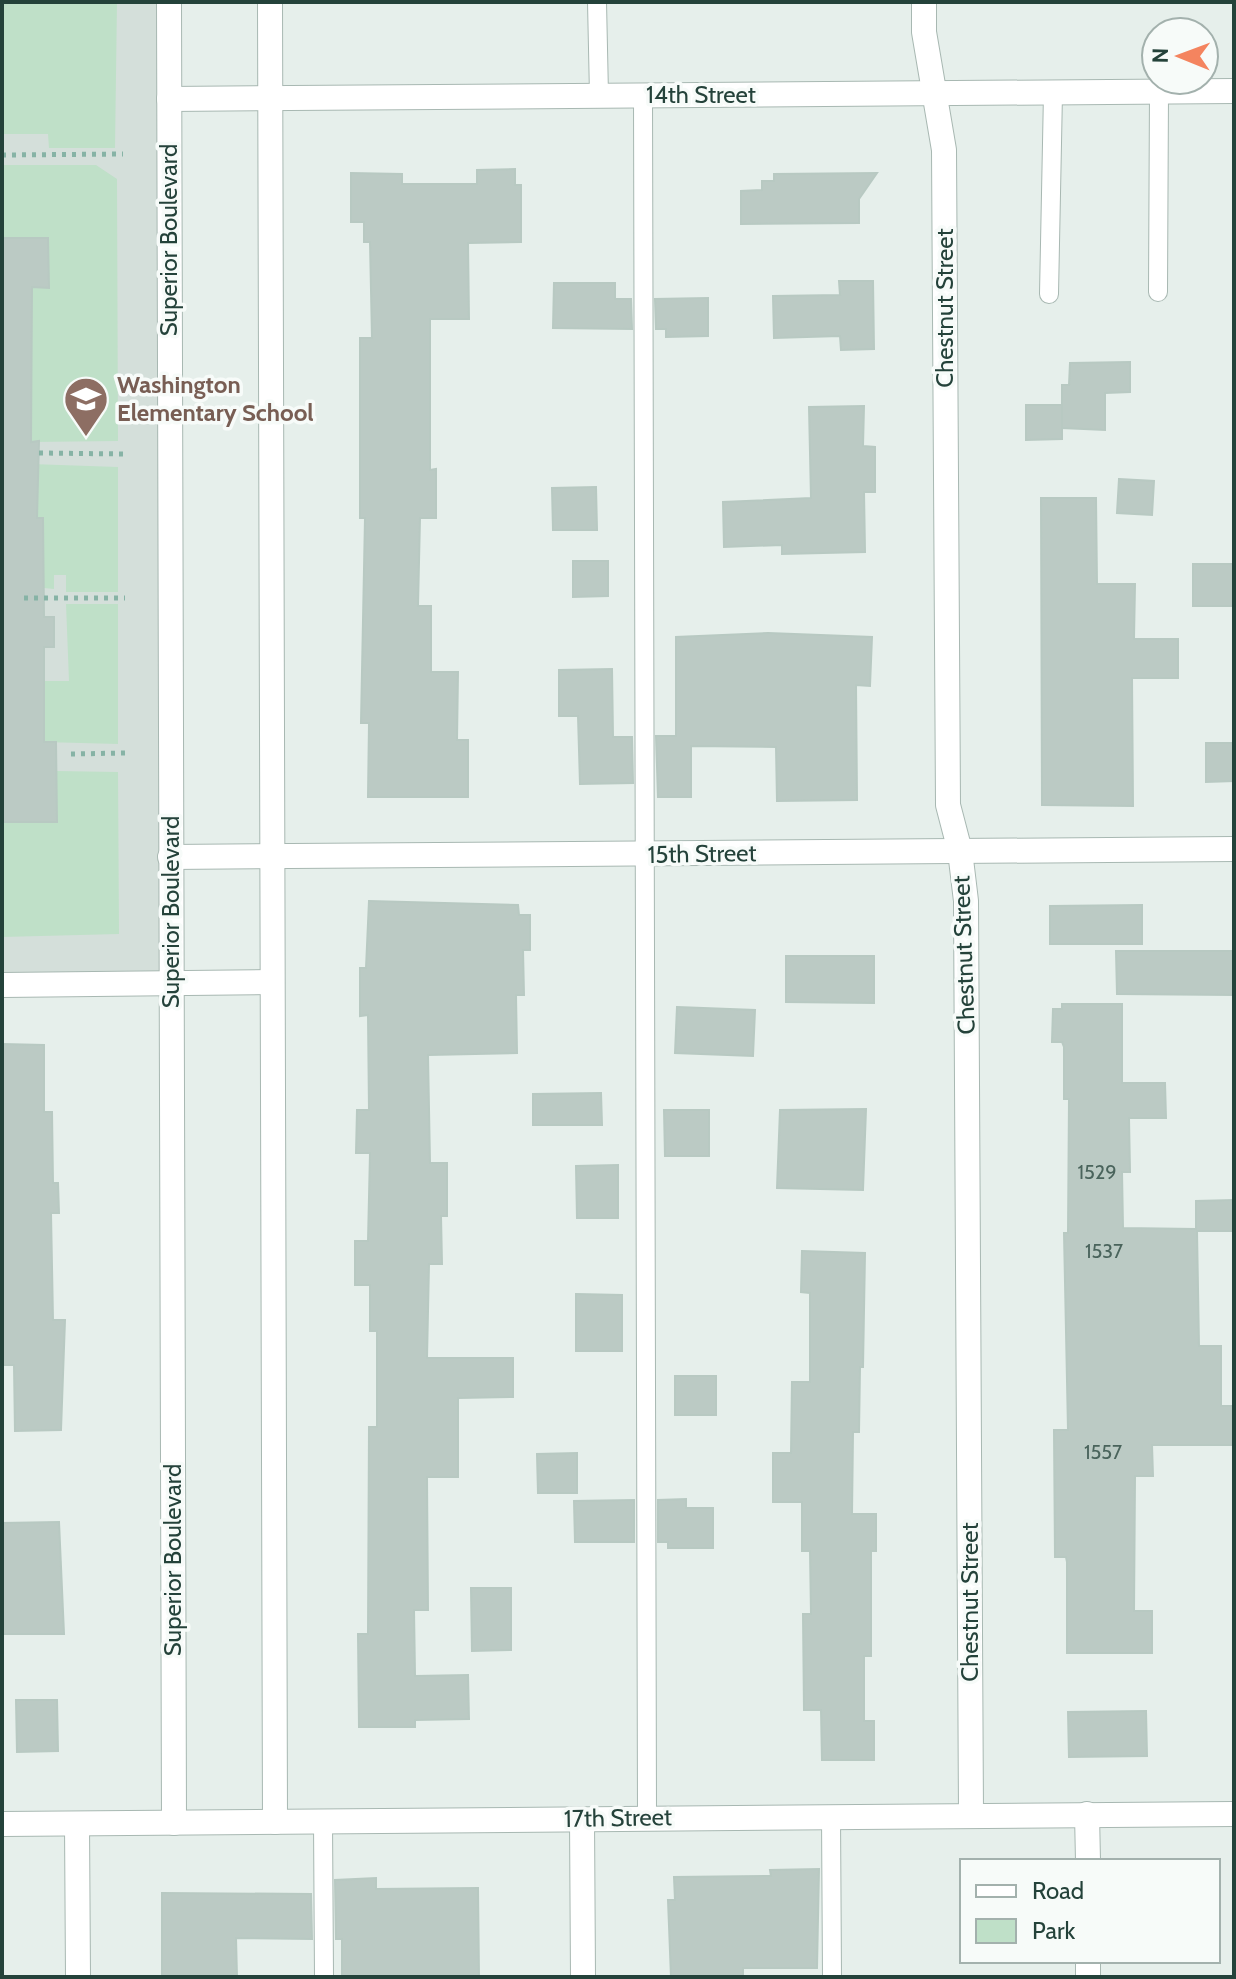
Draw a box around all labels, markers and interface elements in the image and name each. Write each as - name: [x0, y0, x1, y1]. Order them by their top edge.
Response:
- north arrow: [1140, 16, 1220, 96]
- text: N: [1147, 48, 1174, 64]
- street label: 14th Street: [646, 80, 756, 109]
- street label: Superior Boulevard: [154, 144, 183, 336]
- street label: Chestnut Street: [930, 228, 959, 388]
- place label: Washington Elementary School: [117, 370, 314, 427]
- school or university icon: Washington Elementary School: [62, 375, 110, 438]
- street label: Superior Boulevard: [156, 816, 185, 1008]
- street label: 15th Street: [647, 838, 757, 869]
- street label: Chestnut Street: [946, 875, 981, 1035]
- house number: 1529: [1077, 1160, 1117, 1184]
- house number: 1537: [1085, 1239, 1123, 1263]
- house number: 1557: [1084, 1440, 1122, 1464]
- street label: Superior Boulevard: [158, 1464, 187, 1656]
- street label: Chestnut Street: [955, 1522, 984, 1682]
- street label: 17th Street: [564, 1802, 672, 1833]
- legend: [960, 1859, 1220, 1963]
- text: Road: [1032, 1876, 1084, 1905]
- text: Park: [1032, 1916, 1075, 1945]

